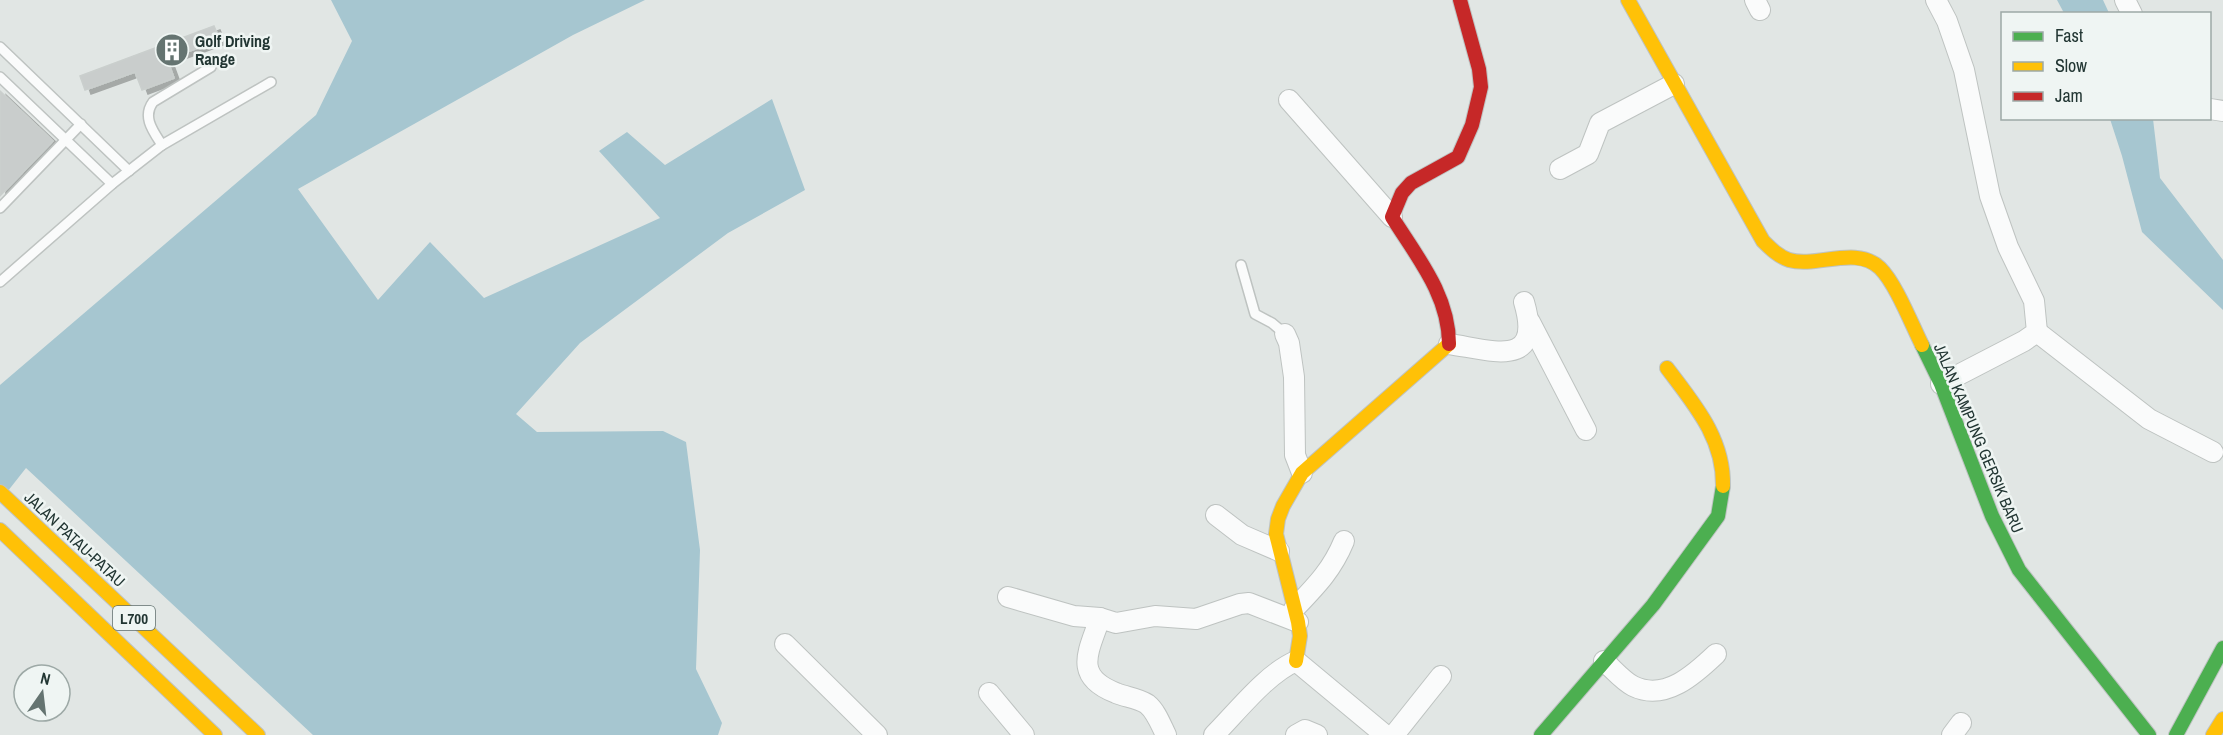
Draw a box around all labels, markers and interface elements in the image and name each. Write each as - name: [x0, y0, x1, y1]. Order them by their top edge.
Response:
- legend: [2001, 12, 2211, 120]
- text: Fast: [2055, 23, 2083, 48]
- place label: Golf Driving Range: [195, 30, 270, 70]
- building icon: Golf Driving Range: [154, 32, 190, 68]
- text: Slow: [2055, 53, 2087, 78]
- text: Jam: [2055, 83, 2083, 108]
- street label: JALAN KAMPUNG GERSIK BARU: [1929, 340, 2029, 536]
- street label: JALAN PATAU-PATAU: [20, 486, 130, 592]
- road number: L700: [113, 606, 155, 630]
- north arrow: [12, 663, 72, 723]
- text: N: [38, 667, 53, 690]

